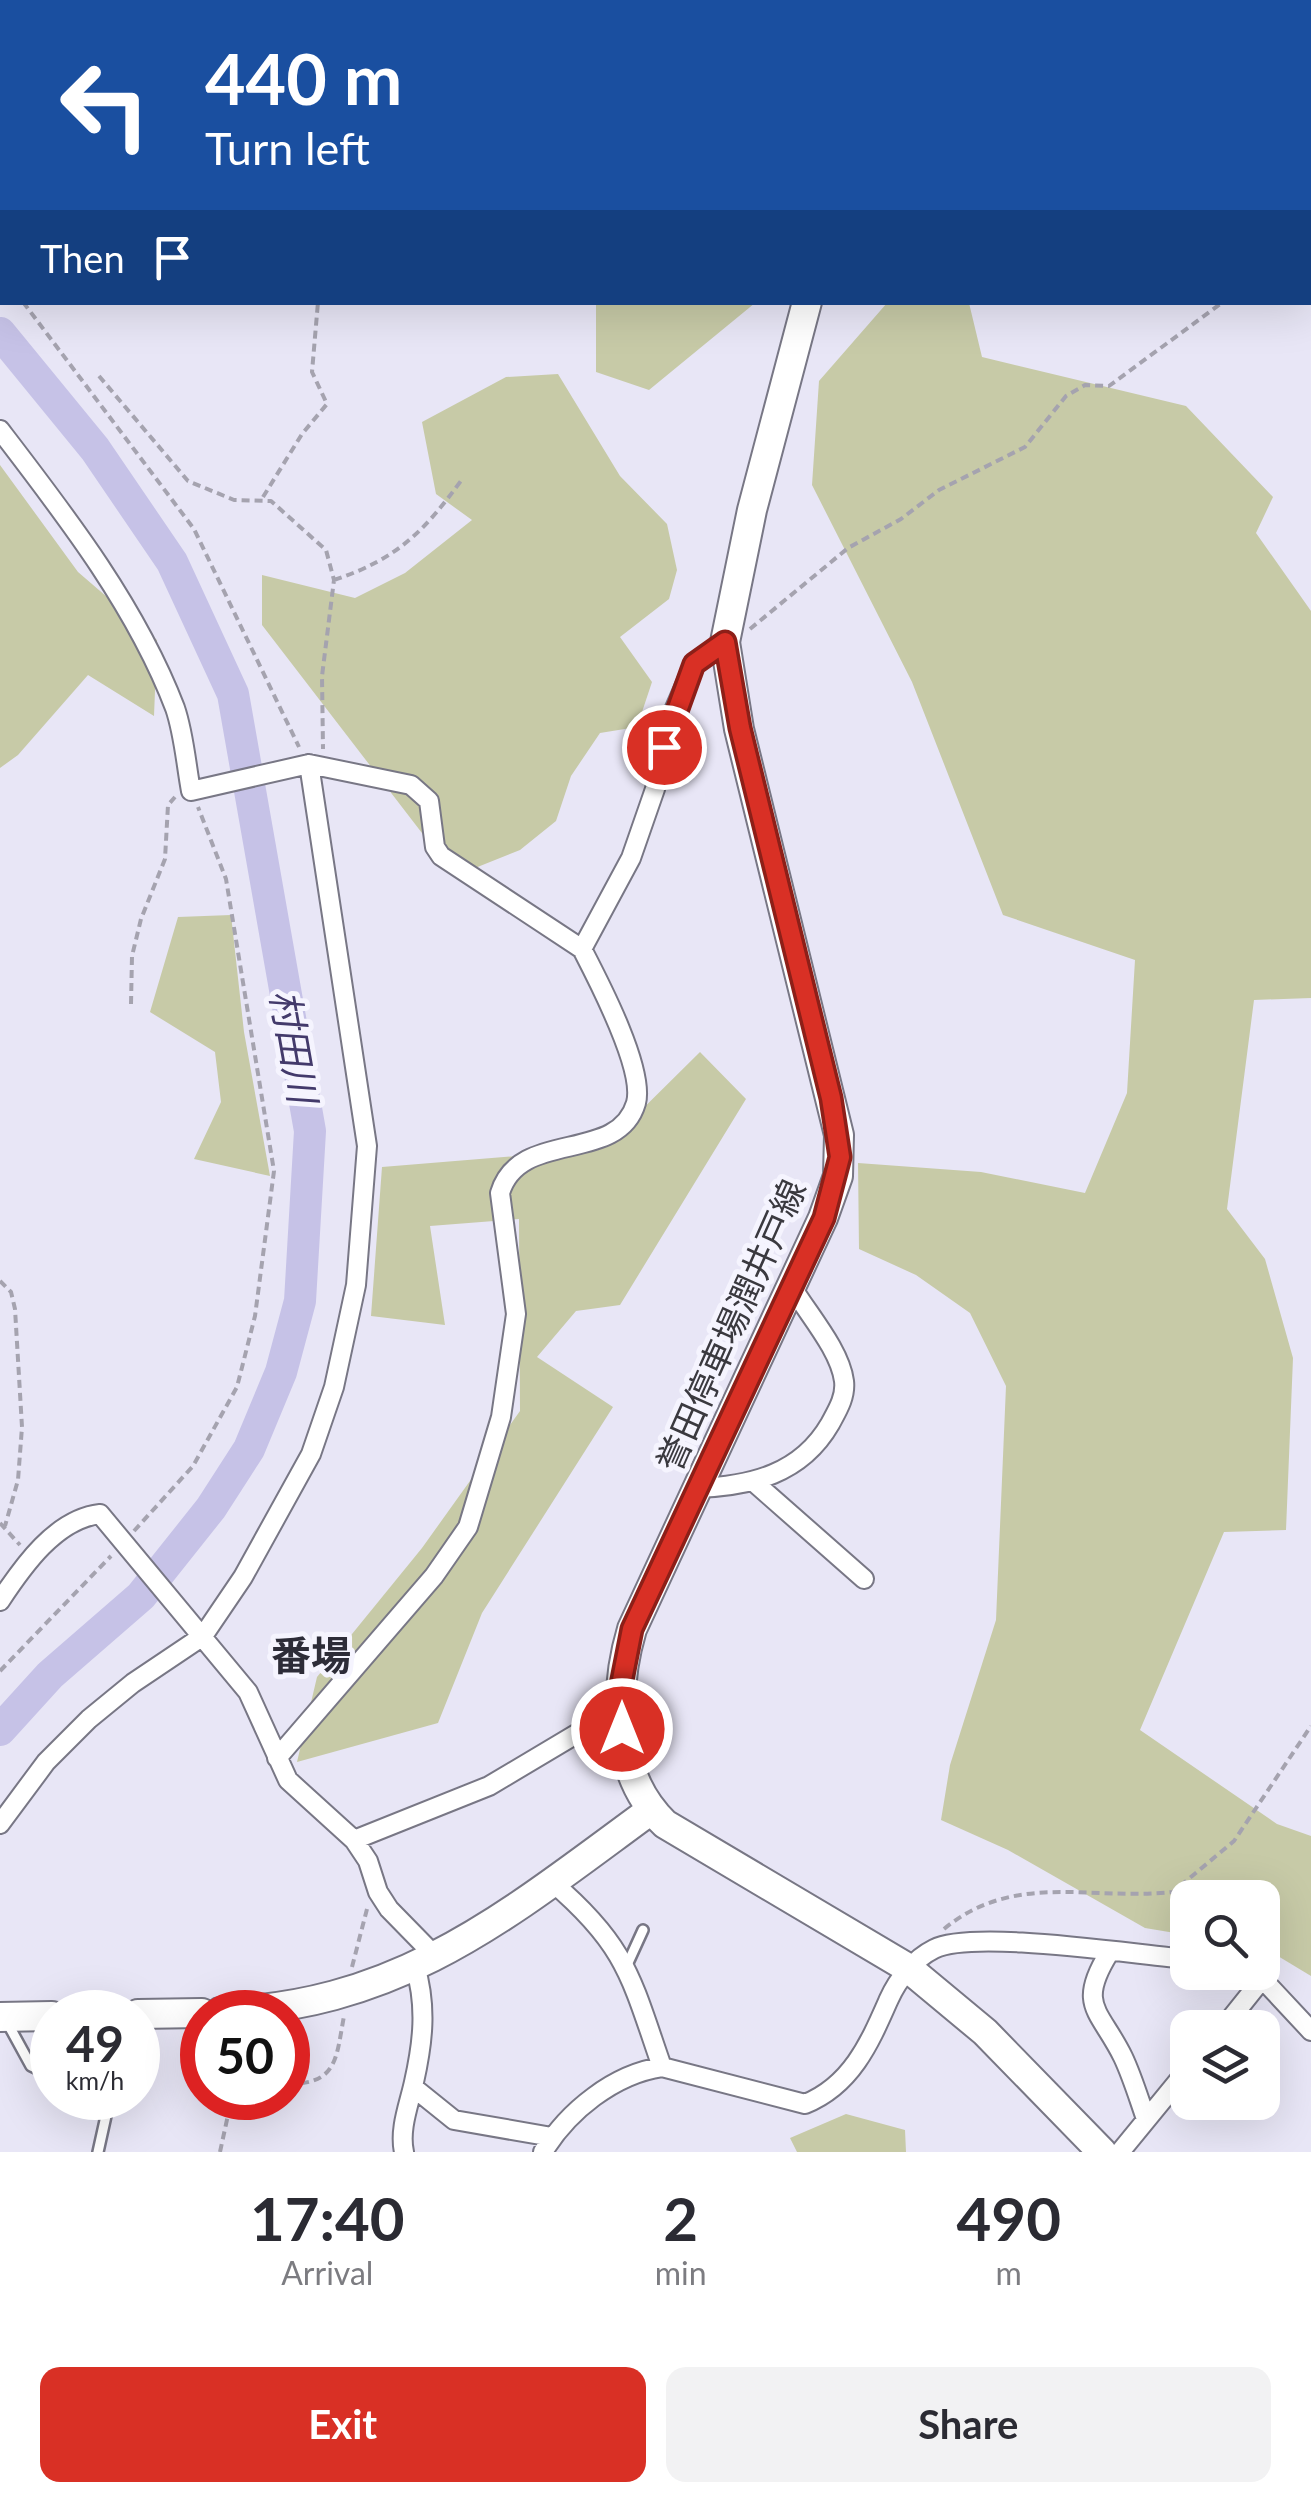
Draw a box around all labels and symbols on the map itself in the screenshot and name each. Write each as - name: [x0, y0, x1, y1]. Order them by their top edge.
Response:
- pin: [622, 705, 707, 790]
- water label: 村田川: [262, 986, 328, 1110]
- street label: 誉田停車場潤井戸線: [647, 1173, 813, 1477]
- district label: 番場: [271, 1631, 351, 1679]
- position arrow: [570, 1677, 674, 1781]
- speed limit sign: 50: [180, 1990, 310, 2120]

